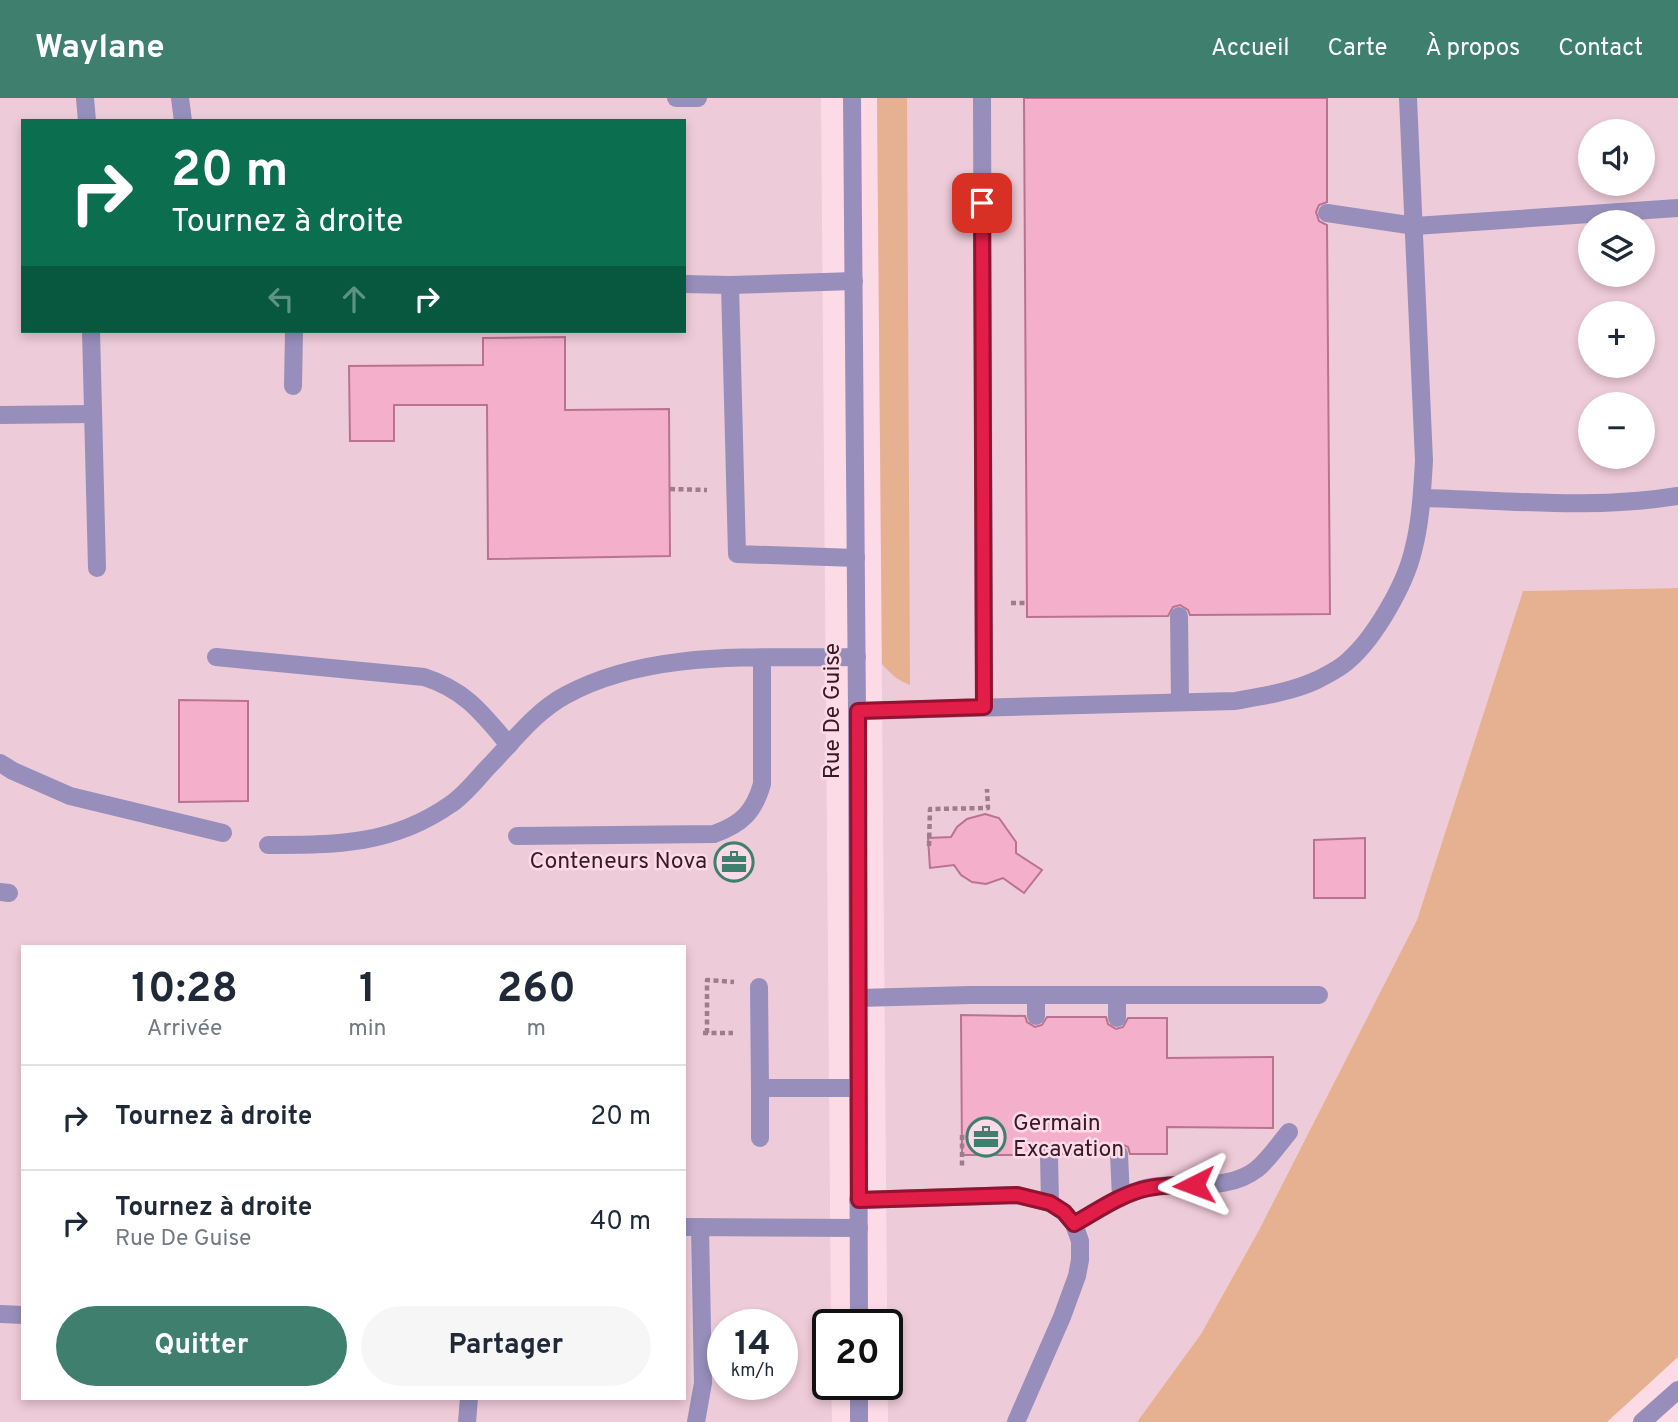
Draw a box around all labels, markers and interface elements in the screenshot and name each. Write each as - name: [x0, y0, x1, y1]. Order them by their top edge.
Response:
- text: Waylane: [35, 28, 165, 70]
- text: Accueil: [1211, 34, 1290, 64]
- text: Carte: [1328, 34, 1387, 64]
- text: À propos: [1425, 34, 1520, 64]
- text: Contact: [1558, 34, 1643, 64]
- map controls: [1578, 119, 1655, 469]
- button: sound: [1578, 119, 1655, 196]
- text: 20 m: [171, 142, 288, 204]
- icon: right: [56, 147, 147, 238]
- pin: [952, 173, 1012, 233]
- icon: arrive: [963, 184, 1001, 222]
- text: Tournez à droite: [171, 203, 403, 243]
- button: layers: [1578, 210, 1655, 287]
- icon: left: [262, 280, 300, 318]
- icon: ahead: [335, 280, 373, 318]
- icon: right: [408, 280, 446, 318]
- button: +: [1578, 301, 1655, 378]
- button: −: [1578, 392, 1655, 469]
- street label: Rue De Guise: [819, 643, 848, 779]
- office icon: Conteneurs Nova: [713, 841, 755, 883]
- place label: Conteneurs Nova: [529, 848, 707, 877]
- text: 10:28: [131, 964, 238, 1017]
- text: 1: [359, 964, 376, 1017]
- text: 260: [497, 964, 576, 1017]
- text: Arrivée: [147, 1015, 222, 1044]
- text: min: [348, 1015, 386, 1044]
- text: m: [526, 1015, 546, 1044]
- icon: right: [56, 1099, 94, 1137]
- text: Tournez à droite: [115, 1101, 312, 1134]
- text: 20 m: [590, 1101, 651, 1134]
- place label: Germain Excavation: [1013, 1110, 1124, 1165]
- office icon: Germain Excavation: [965, 1116, 1007, 1158]
- position arrow: [1157, 1148, 1231, 1222]
- text: Tournez à droite: [115, 1192, 312, 1225]
- icon: right: [56, 1204, 94, 1242]
- text: 40 m: [590, 1206, 651, 1239]
- text: Rue De Guise: [115, 1225, 251, 1254]
- button: Quitter: [56, 1306, 347, 1386]
- button: Partager: [361, 1306, 651, 1386]
- speed limit sign: 20: [812, 1309, 903, 1400]
- text: 14: [734, 1323, 771, 1367]
- text: km/h: [731, 1360, 774, 1383]

